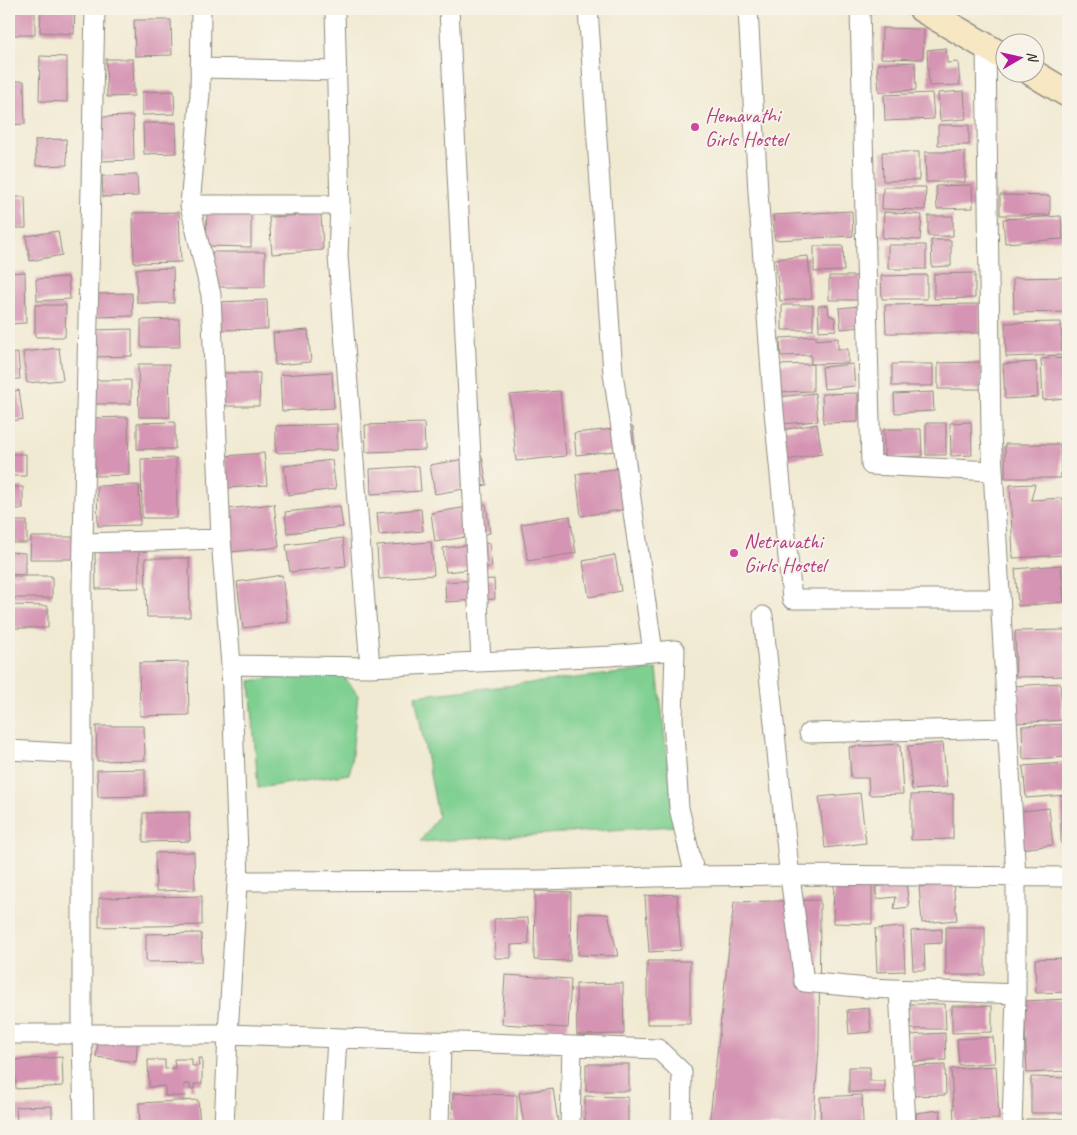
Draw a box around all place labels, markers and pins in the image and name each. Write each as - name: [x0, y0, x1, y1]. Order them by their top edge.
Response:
- place label: Hemavathi Girls Hostel: [705, 102, 790, 152]
- marker: Hemavathi Girls Hostel: [689, 121, 701, 133]
- place label: Netravathi Girls Hostel: [744, 528, 829, 578]
- marker: Netravathi Girls Hostel: [728, 547, 740, 559]

